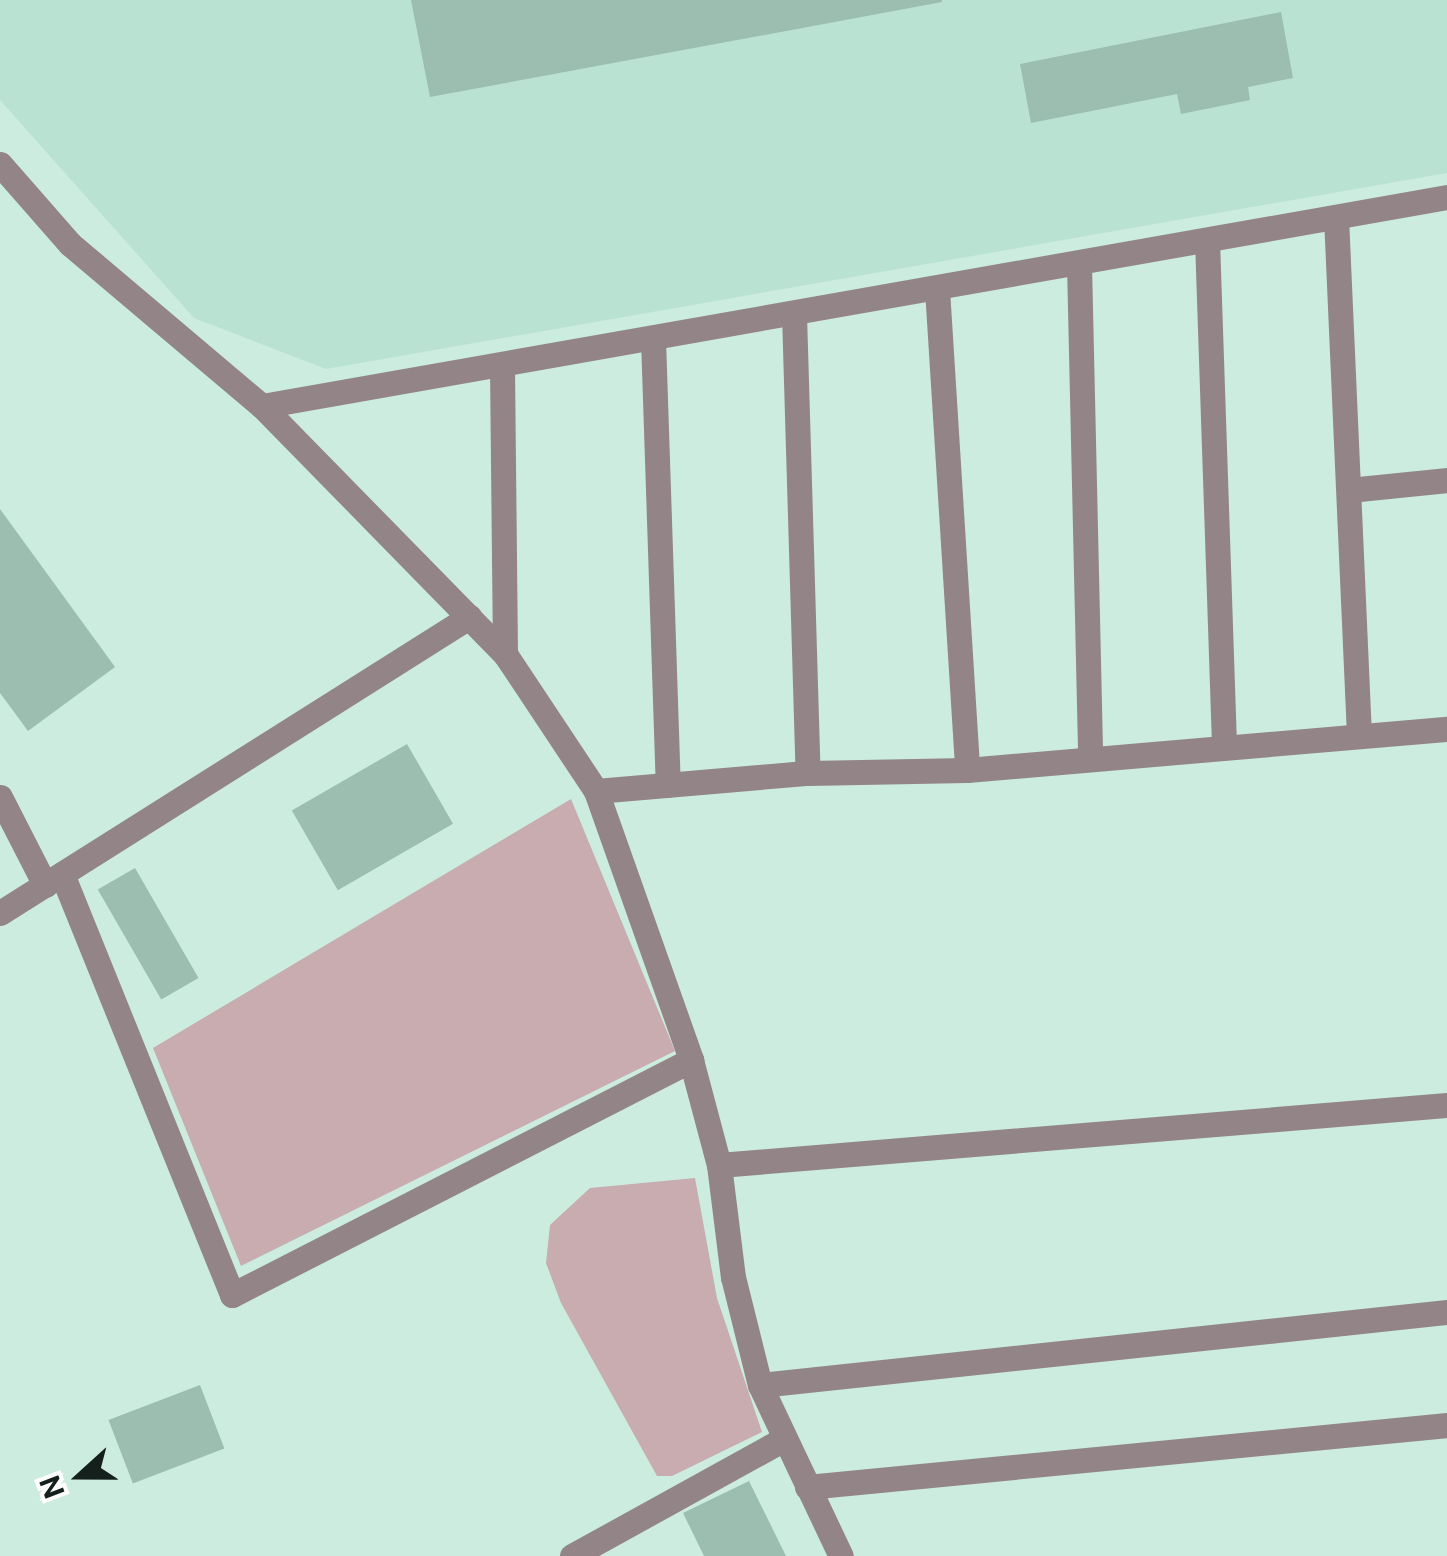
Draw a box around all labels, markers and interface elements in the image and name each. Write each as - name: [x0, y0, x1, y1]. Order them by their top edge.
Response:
- north arrow: [30, 1426, 130, 1526]
- text: N: [32, 1471, 71, 1503]

